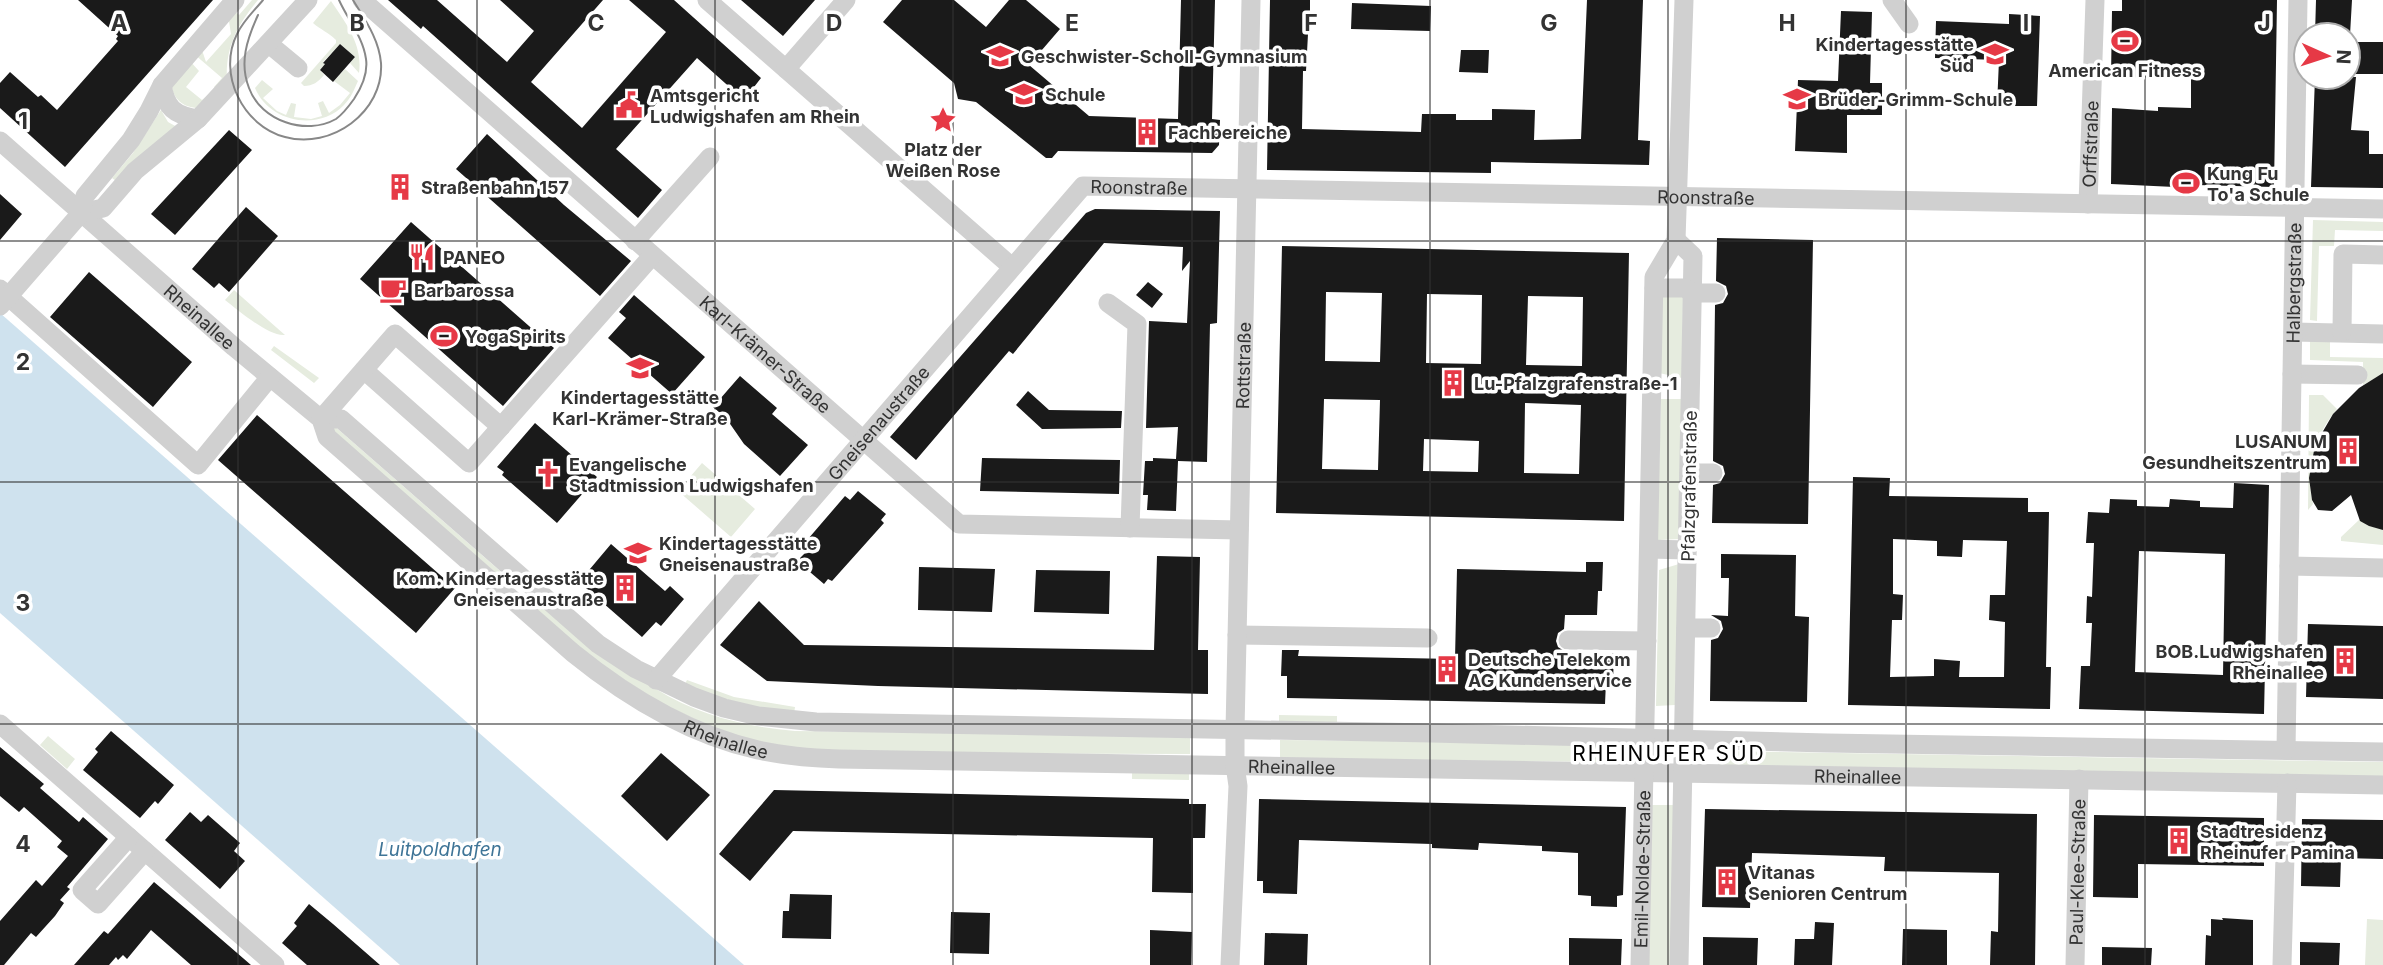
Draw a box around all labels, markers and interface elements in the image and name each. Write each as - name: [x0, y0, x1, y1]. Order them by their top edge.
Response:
- text: A: [110, 9, 128, 37]
- text: B: [349, 9, 365, 37]
- text: C: [587, 9, 605, 37]
- text: D: [826, 9, 842, 37]
- text: E: [1065, 9, 1079, 37]
- text: F: [1304, 9, 1318, 37]
- text: G: [1540, 9, 1558, 37]
- text: H: [1778, 9, 1796, 37]
- text: I: [2023, 9, 2029, 37]
- text: J: [2257, 9, 2271, 37]
- north arrow: [2292, 21, 2362, 91]
- sports icon: American Fitness: [2110, 26, 2140, 56]
- place label: Kindertagesstätte Süd: [1815, 34, 1974, 76]
- school or university icon: Kindertagesstätte Süd: [1980, 39, 2010, 69]
- school or university icon: Geschwister-Scholl-Gymnasium: [985, 41, 1015, 71]
- place label: Geschwister-Scholl-Gymnasium: [1021, 46, 1307, 67]
- text: N: [2332, 49, 2355, 65]
- place label: American Fitness: [2048, 60, 2202, 81]
- school or university icon: Schule: [1009, 79, 1039, 109]
- place label: Schule: [1045, 84, 1106, 105]
- school or university icon: Brüder-Grimm-Schule: [1782, 84, 1812, 114]
- place label: Amtsgericht Ludwigshafen am Rhein: [650, 85, 860, 127]
- place label: Brüder-Grimm-Schule: [1818, 89, 2013, 110]
- public building icon: Amtsgericht Ludwigshafen am Rhein: [614, 90, 644, 120]
- street label: Orffstraße: [2078, 100, 2102, 188]
- place icon: Platz der Weißen Rose: [928, 105, 958, 135]
- text: 1: [18, 107, 28, 135]
- building icon: Fachbereiche: [1132, 117, 1162, 147]
- place label: Fachbereiche: [1168, 122, 1288, 143]
- place label: Platz der Weißen Rose: [886, 139, 1001, 181]
- place label: Kung Fu To'a Schule: [2207, 163, 2310, 205]
- sports icon: Kung Fu To'a Schule: [2171, 168, 2201, 198]
- building icon: Straßenbahn 157: [385, 172, 415, 202]
- street label: Roonstraße: [1090, 176, 1188, 198]
- place label: Straßenbahn 157: [421, 177, 569, 198]
- street label: Roonstraße: [1657, 186, 1755, 208]
- street label: Halbergstraße: [2282, 222, 2305, 344]
- restaurant icon: PANEO: [407, 242, 437, 272]
- place label: PANEO: [443, 247, 505, 268]
- cafe icon: Barbarossa: [378, 275, 408, 305]
- street label: Rheinallee: [160, 280, 239, 354]
- place label: Barbarossa: [414, 280, 515, 301]
- street label: Karl-Krämer-Straße: [696, 291, 835, 417]
- sports icon: YogaSpirits: [429, 321, 459, 351]
- street label: Rottstraße: [1232, 322, 1254, 409]
- place label: YogaSpirits: [465, 326, 566, 347]
- text: 2: [16, 348, 30, 376]
- school or university icon: Kindertagesstätte Karl-Krämer-Straße: [625, 353, 655, 383]
- street label: Gneisenaustraße: [823, 361, 933, 484]
- building icon: Lu-Pfalzgrafenstraße-1: [1438, 368, 1468, 398]
- place label: Lu-Pfalzgrafenstraße-1: [1474, 373, 1677, 394]
- place label: Kindertagesstätte Karl-Krämer-Straße: [552, 387, 728, 429]
- street label: Pfalzgrafenstraße: [1677, 410, 1701, 562]
- place label: LUSANUM Gesundheitszentrum: [2142, 431, 2327, 473]
- building icon: LUSANUM Gesundheitszentrum: [2333, 436, 2363, 466]
- place label: Evangelische Stadtmission Ludwigshafen: [569, 454, 814, 496]
- church icon: Evangelische Stadtmission Ludwigshafen: [533, 459, 563, 489]
- place label: Kindertagesstätte Gneisenaustraße: [659, 533, 818, 575]
- school or university icon: Kindertagesstätte Gneisenaustraße: [623, 538, 653, 568]
- place label: Kom. Kindertagesstätte Gneisenaustraße: [396, 568, 604, 610]
- building icon: Kom. Kindertagesstätte Gneisenaustraße: [610, 573, 640, 603]
- text: 3: [16, 589, 30, 617]
- place label: BOB.Ludwigshafen Rheinallee: [2156, 641, 2324, 683]
- building icon: BOB.Ludwigshafen Rheinallee: [2330, 646, 2360, 676]
- place label: Deutsche Telekom AG Kundenservice: [1468, 649, 1632, 691]
- building icon: Deutsche Telekom AG Kundenservice: [1432, 654, 1462, 684]
- street label: Rheinallee: [681, 715, 770, 762]
- district label: RHEINUFER SÜD: [1572, 740, 1766, 766]
- street label: Rheinallee: [1248, 755, 1336, 778]
- street label: Rheinallee: [1814, 765, 1902, 787]
- street label: Emil-Nolde-Straße: [1630, 790, 1654, 948]
- street label: Paul-Klee-Straße: [2065, 799, 2089, 946]
- place label: Stadtresidenz Rheinufer Pamina: [2200, 821, 2355, 863]
- building icon: Stadtresidenz Rheinufer Pamina: [2164, 826, 2194, 856]
- text: 4: [15, 830, 31, 858]
- water label: Luitpoldhafen: [378, 838, 502, 861]
- place label: Vitanas Senioren Centrum: [1748, 862, 1908, 904]
- building icon: Vitanas Senioren Centrum: [1712, 867, 1742, 897]

